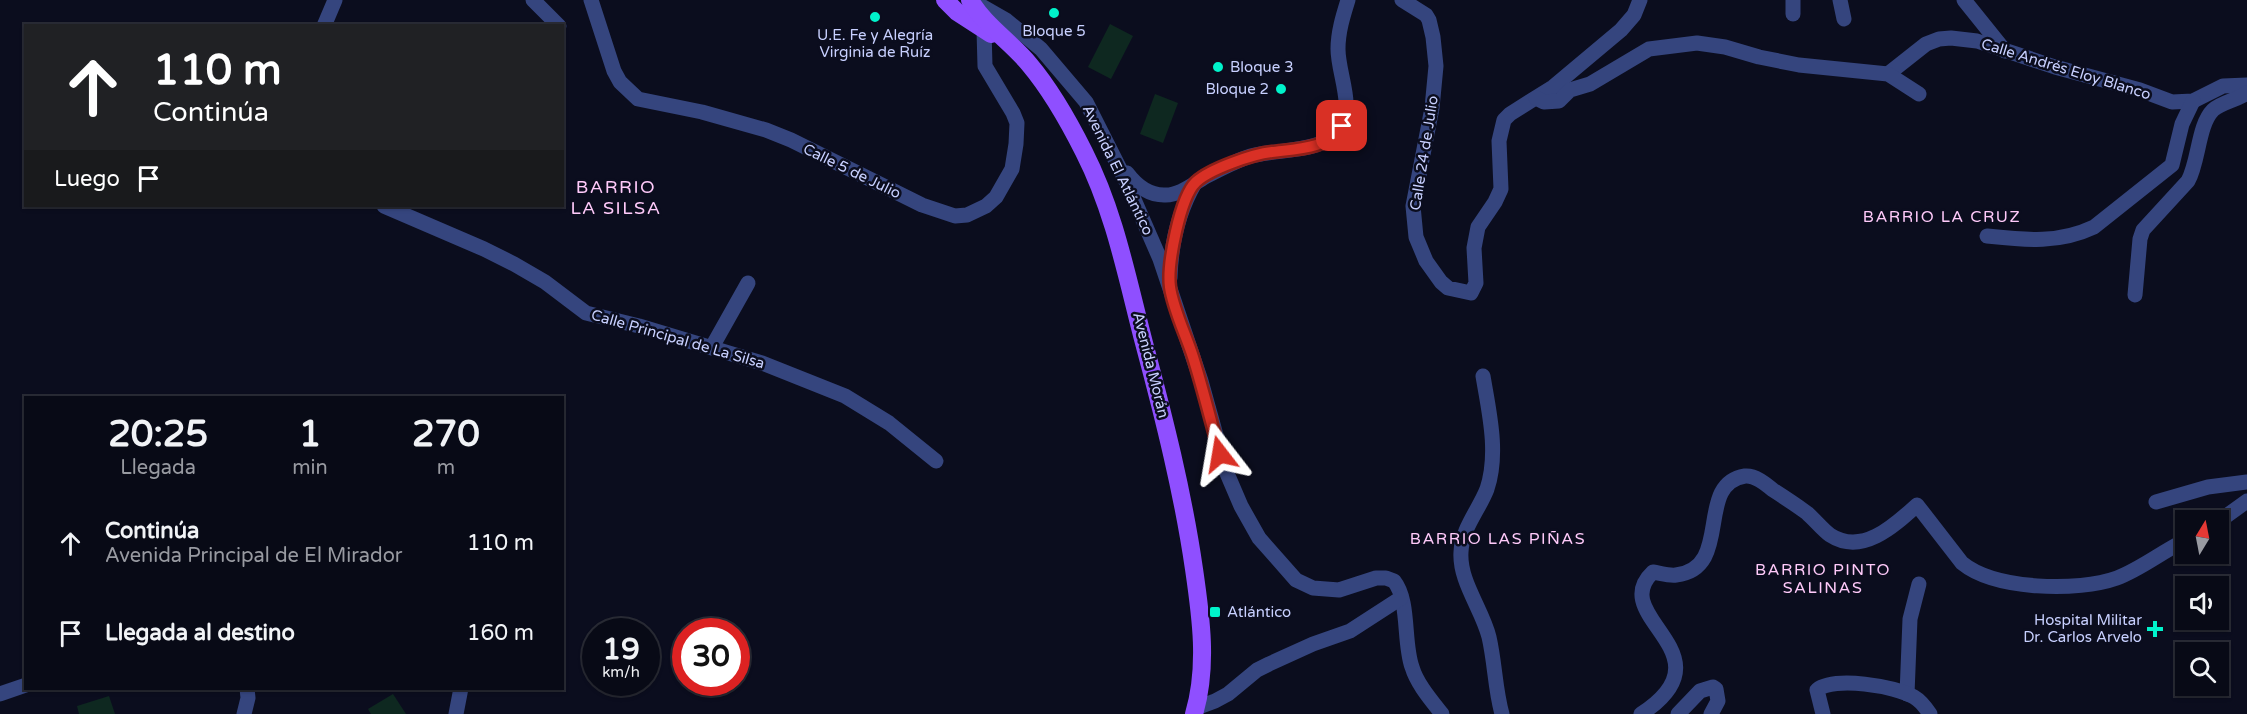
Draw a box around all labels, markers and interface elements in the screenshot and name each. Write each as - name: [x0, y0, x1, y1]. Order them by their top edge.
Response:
- marker: Bloque 5: [1047, 6, 1061, 20]
- marker: U.E. Fe y Alegría Virginia de Ruíz: [868, 10, 882, 24]
- place label: Bloque 5: [1022, 22, 1086, 40]
- place label: U.E. Fe y Alegría Virginia de Ruíz: [817, 26, 933, 61]
- street label: Calle Andrés Eloy Blanco: [1979, 35, 2153, 103]
- text: 110 m: [153, 45, 282, 96]
- icon: ahead: [54, 48, 132, 126]
- place label: Bloque 3: [1230, 58, 1294, 76]
- marker: Bloque 3: [1211, 60, 1225, 74]
- place label: Bloque 2: [1205, 80, 1269, 98]
- marker: Bloque 2: [1274, 82, 1288, 96]
- street label: Calle 24 de Julio: [1406, 94, 1442, 212]
- text: Continúa: [153, 96, 269, 129]
- pin: [1316, 100, 1367, 151]
- street label: Avenida El Atlántico: [1079, 102, 1157, 238]
- icon: arrive: [1325, 109, 1358, 142]
- street label: Calle 5 de Julio: [800, 140, 904, 202]
- icon: arrive: [132, 162, 165, 195]
- text: Luego: [54, 166, 120, 192]
- district label: BARRIO LA SILSA: [570, 176, 662, 219]
- district label: BARRIO LA CRUZ: [1863, 207, 2021, 227]
- street label: Calle Principal de La Silsa: [589, 306, 767, 372]
- street label: Avenida Morán: [1129, 310, 1173, 420]
- text: 20:25: [108, 413, 208, 456]
- text: 1: [299, 413, 321, 456]
- text: 270: [412, 413, 480, 456]
- position arrow: [1188, 422, 1252, 486]
- text: Llegada: [120, 456, 196, 480]
- text: min: [292, 456, 328, 480]
- text: m: [437, 456, 455, 480]
- north arrow: [2175, 510, 2229, 564]
- map controls: [2175, 510, 2229, 696]
- text: Continúa: [105, 518, 199, 544]
- icon: ahead: [54, 527, 87, 560]
- district label: BARRIO LAS PIÑAS: [1410, 529, 1586, 549]
- text: 110 m: [467, 530, 534, 556]
- text: Avenida Principal de El Mirador: [105, 544, 403, 568]
- district label: BARRIO PINTO SALINAS: [1755, 560, 1891, 598]
- button: sound: [2175, 576, 2229, 630]
- place label: Atlántico: [1227, 603, 1291, 621]
- marker: Atlántico: [1208, 605, 1222, 619]
- place label: Hospital Militar Dr. Carlos Arvelo: [2023, 611, 2142, 646]
- icon: arrive: [54, 617, 87, 650]
- speed limit sign: 30: [672, 618, 750, 696]
- text: Llegada al destino: [105, 620, 295, 646]
- text: 160 m: [467, 620, 534, 646]
- marker: Hospital Militar Dr. Carlos Arvelo: [2146, 620, 2164, 638]
- text: 19: [602, 631, 640, 668]
- button: search: [2175, 642, 2229, 696]
- text: km/h: [602, 663, 640, 681]

